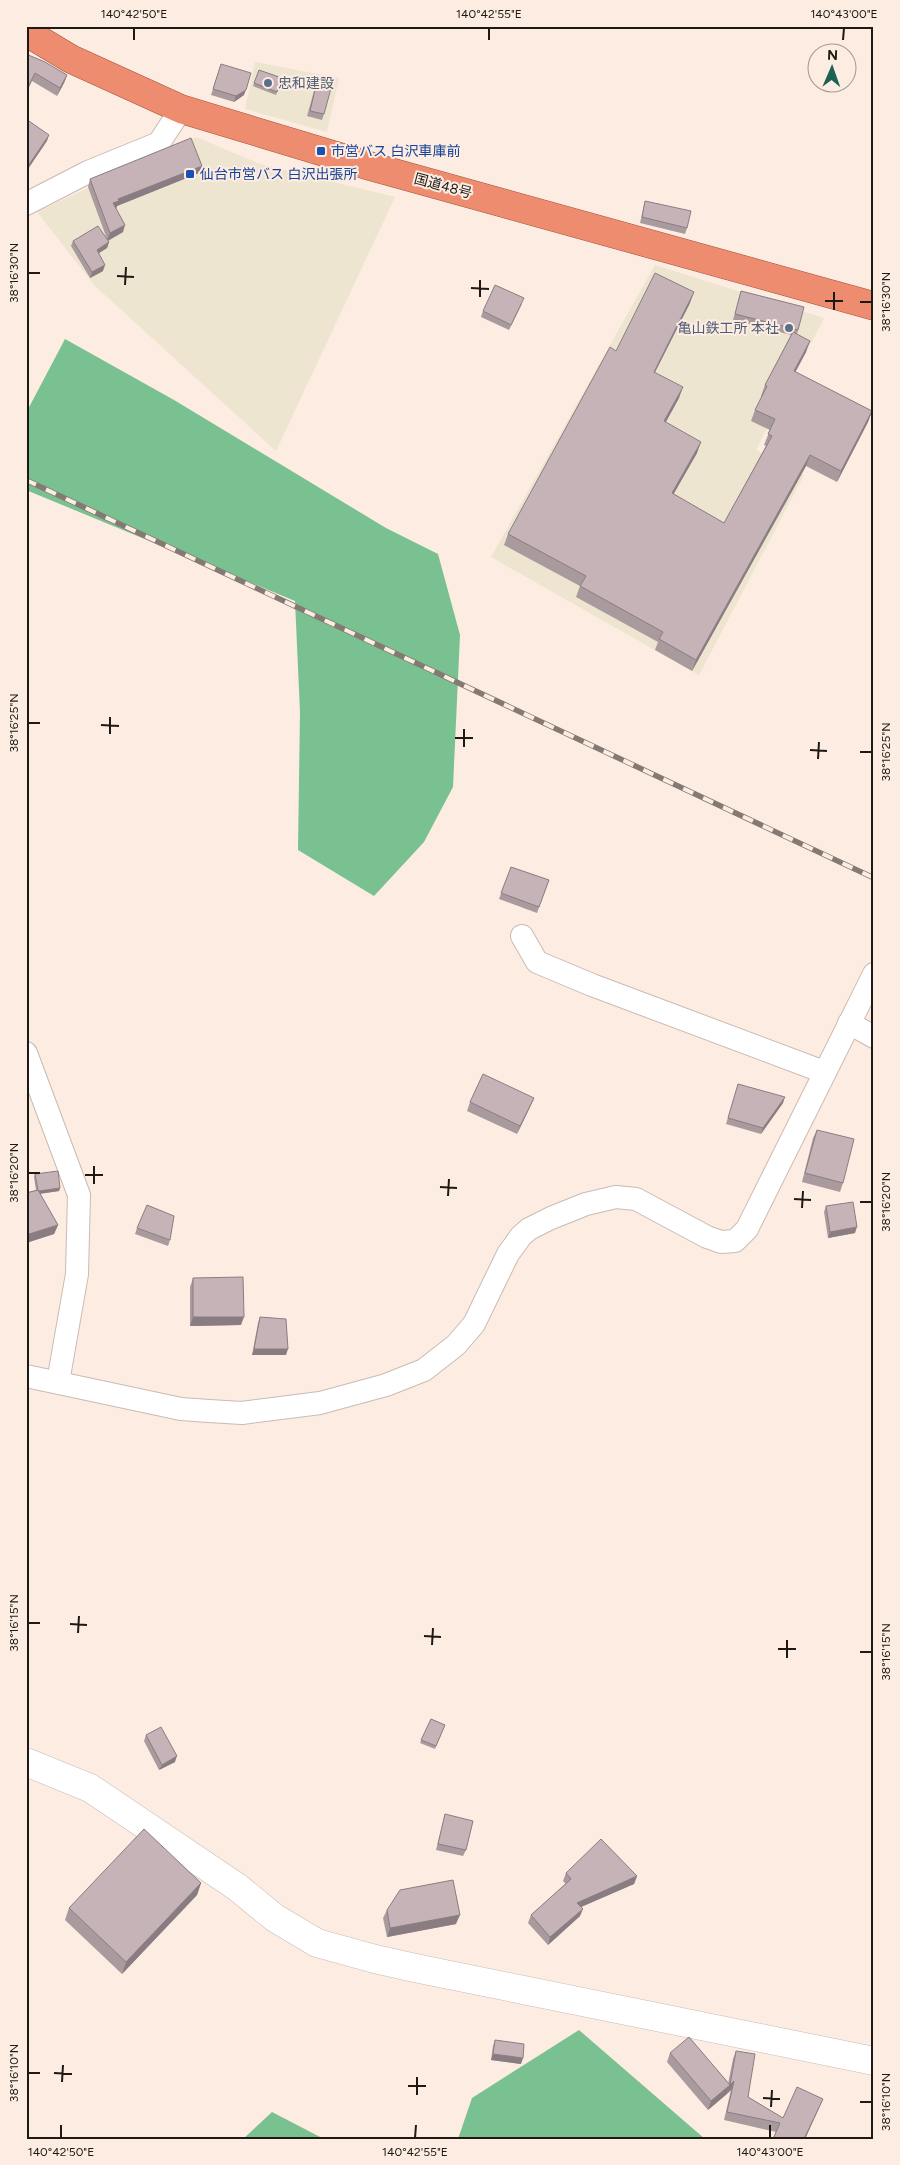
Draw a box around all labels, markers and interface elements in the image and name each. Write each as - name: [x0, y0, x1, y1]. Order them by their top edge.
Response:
- text: 140°42'50"E: [101, 7, 167, 21]
- text: 140°42'55"E: [456, 7, 522, 21]
- text: 140°43'00"E: [810, 7, 878, 21]
- north arrow: [808, 42, 858, 92]
- text: N: [827, 47, 838, 64]
- place label: 忠和建設: [278, 75, 334, 92]
- marker: 忠和建設: [262, 77, 274, 89]
- place label: 市営バス 白沢車庫前: [331, 143, 460, 160]
- marker: 市営バス 白沢車庫前: [315, 145, 327, 157]
- place label: 仙台市営バス 白沢出張所: [200, 166, 357, 183]
- marker: 仙台市営バス 白沢出張所: [184, 168, 196, 180]
- street label: 国道48号: [412, 170, 474, 202]
- text: 38°16'30"N: [7, 243, 21, 303]
- text: 38°16'30"N: [879, 272, 893, 332]
- place label: 亀山鉄工所 本社: [678, 320, 779, 337]
- marker: 亀山鉄工所 本社: [783, 322, 795, 334]
- text: 38°16'25"N: [7, 693, 21, 753]
- text: 38°16'25"N: [879, 722, 893, 782]
- text: 38°16'20"N: [7, 1143, 21, 1203]
- text: 38°16'20"N: [879, 1172, 893, 1232]
- text: 38°16'15"N: [7, 1594, 21, 1652]
- text: 38°16'15"N: [879, 1623, 893, 1681]
- text: 38°16'10"N: [7, 2044, 21, 2102]
- text: 38°16'10"N: [879, 2073, 893, 2131]
- text: 140°42'50"E: [28, 2145, 94, 2159]
- text: 140°42'55"E: [382, 2145, 448, 2159]
- text: 140°43'00"E: [736, 2145, 804, 2159]

